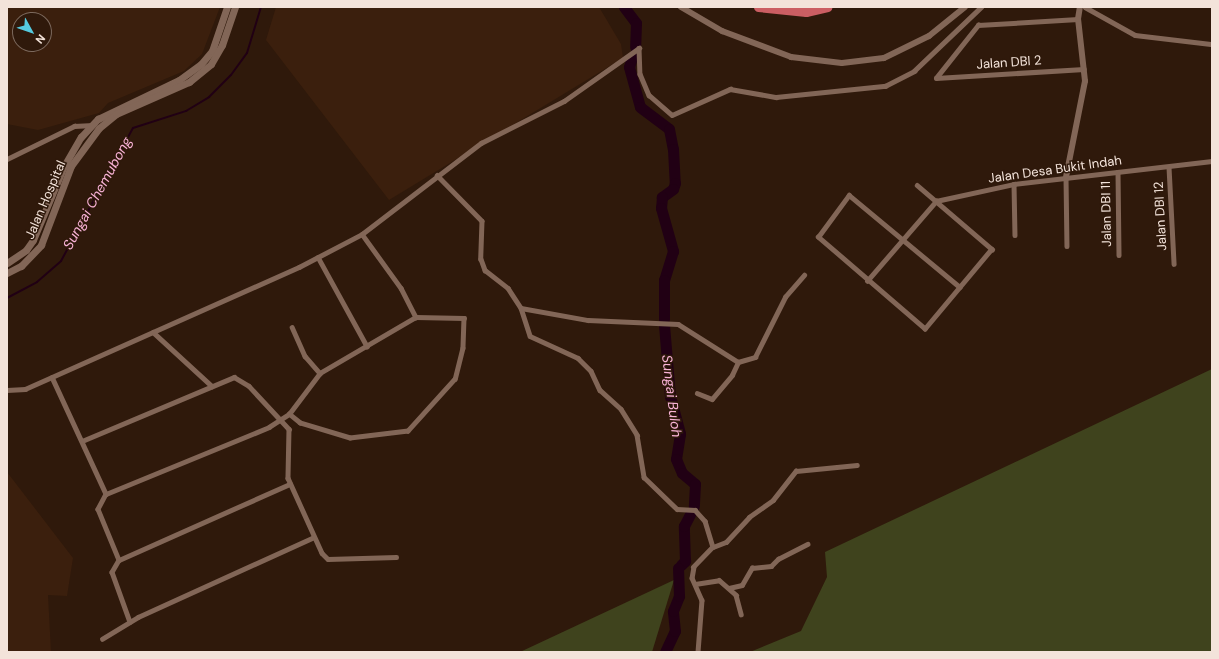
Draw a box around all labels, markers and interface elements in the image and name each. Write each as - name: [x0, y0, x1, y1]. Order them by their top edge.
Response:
- north arrow: [12, 12, 52, 52]
- text: N: [32, 31, 48, 47]
- street label: Jalan DBI 2: [976, 53, 1042, 73]
- water label: Sungai Chemubong: [59, 134, 135, 252]
- street label: Jalan Desa Bukit Indah: [987, 153, 1123, 187]
- street label: Jalan Hospital: [22, 158, 70, 242]
- street label: Jalan DBI 11: [1099, 181, 1115, 247]
- street label: Jalan DBI 12: [1151, 181, 1171, 251]
- water label: Sungai Buloh: [659, 354, 685, 438]

